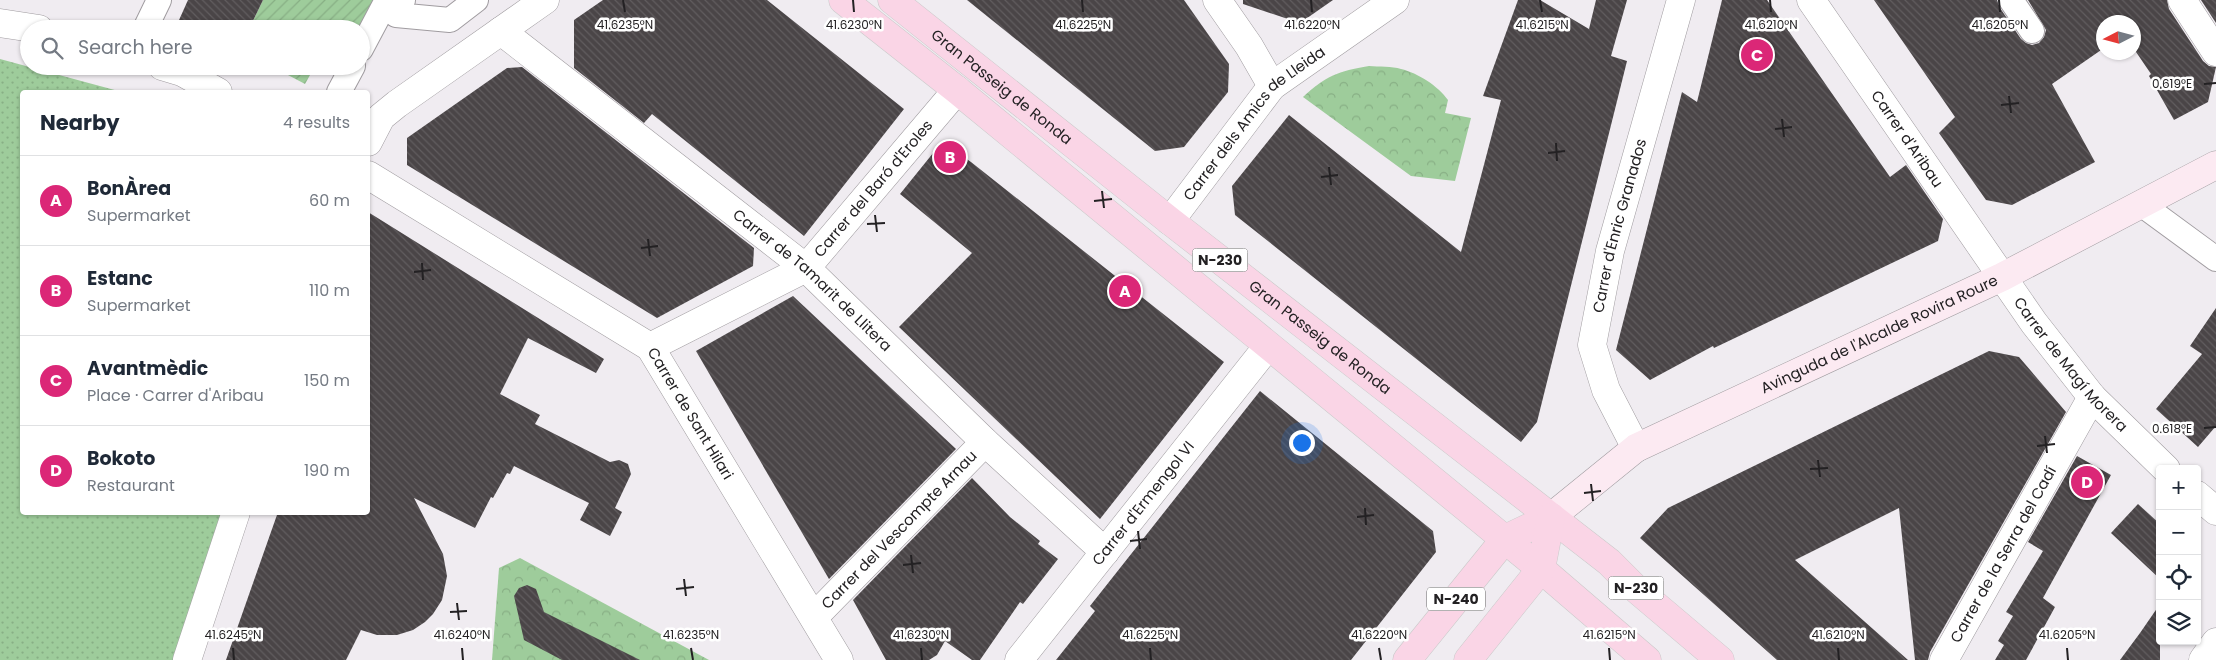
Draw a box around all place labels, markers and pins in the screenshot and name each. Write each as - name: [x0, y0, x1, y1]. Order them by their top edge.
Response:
- pin: C: [1741, 36, 1773, 74]
- pin: B: [934, 138, 966, 176]
- pin: A: [1109, 272, 1141, 310]
- pin: D: [2071, 463, 2103, 501]

